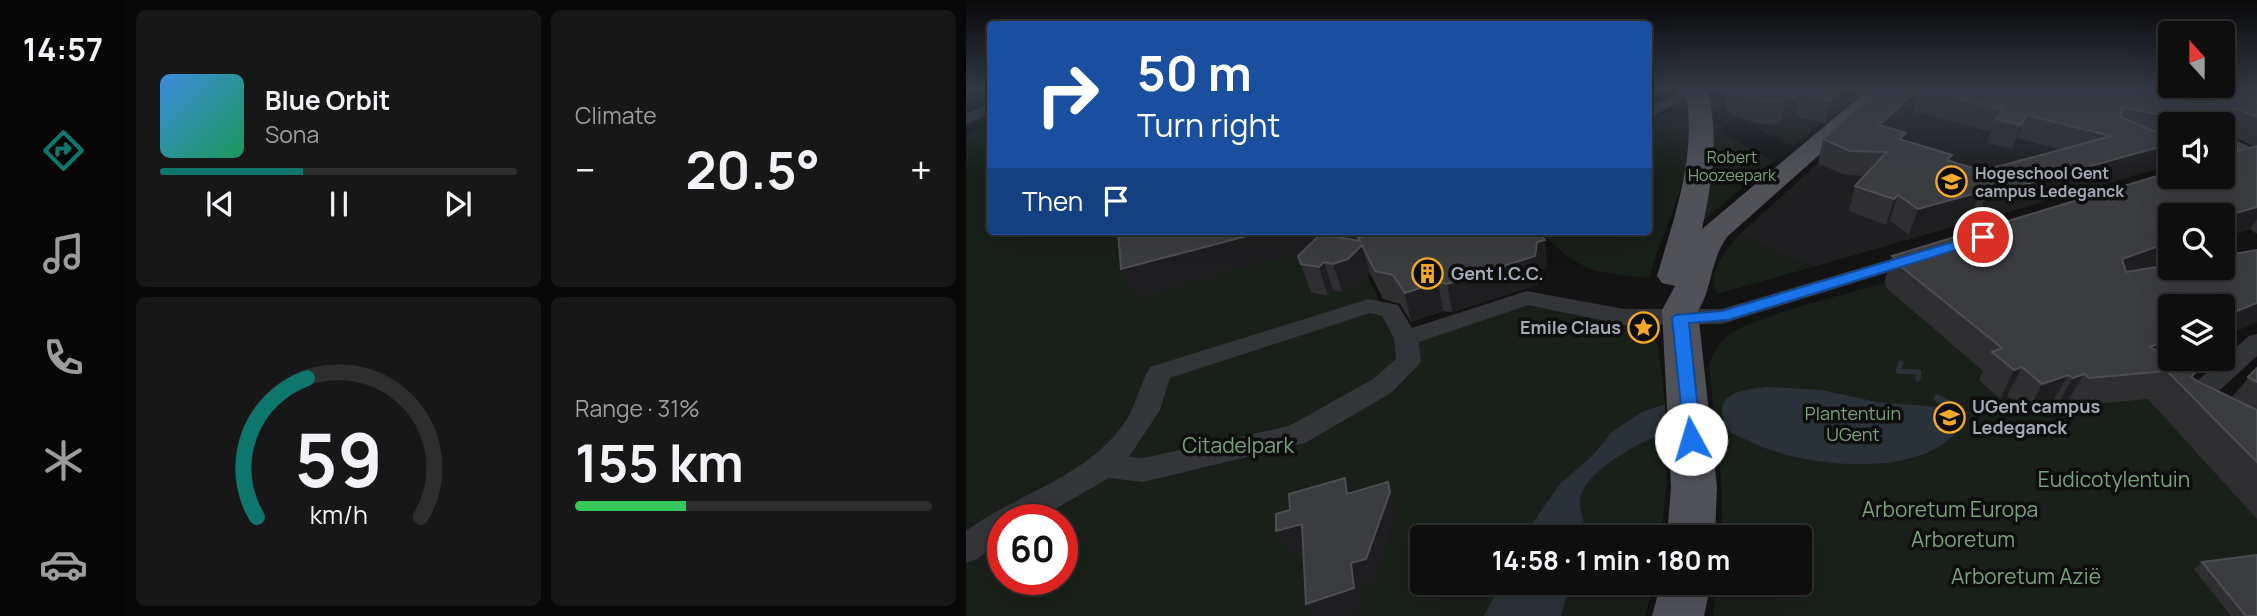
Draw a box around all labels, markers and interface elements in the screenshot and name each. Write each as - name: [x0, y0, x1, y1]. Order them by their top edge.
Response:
- north arrow: [2158, 21, 2235, 98]
- map controls: [2158, 21, 2235, 371]
- text: 14:57: [23, 27, 103, 71]
- text: 50 m: [1137, 39, 1252, 106]
- icon: right: [1022, 49, 1113, 140]
- text: Blue Orbit: [265, 82, 390, 118]
- text: Climate: [575, 99, 657, 131]
- text: Turn right: [1137, 103, 1280, 147]
- button: sound: [2158, 112, 2235, 189]
- text: Sona: [265, 118, 319, 150]
- icon: directions: [39, 126, 88, 175]
- text: 20.5°: [685, 134, 820, 205]
- text: −: [575, 143, 596, 195]
- text: +: [910, 143, 932, 195]
- park label: Robert Hoozeepark: [1688, 146, 1777, 186]
- place label: Hogeschool Gent campus Ledeganck: [1975, 162, 2124, 202]
- school or university icon: Hogeschool Gent campus Ledeganck: [1935, 165, 1969, 199]
- icon: arrive: [1097, 182, 1135, 220]
- text: Then: [1022, 183, 1083, 219]
- icon: previous: [201, 185, 239, 223]
- icon: pause: [320, 185, 358, 223]
- icon: next: [439, 185, 477, 223]
- button: search: [2158, 203, 2235, 280]
- pin: [1953, 207, 2013, 267]
- icon: arrive: [1964, 218, 2002, 256]
- icon: music: [39, 229, 88, 278]
- building icon: Gent I.C.C.: [1411, 257, 1445, 291]
- place label: Gent I.C.C.: [1451, 261, 1544, 285]
- button: layers: [2158, 294, 2235, 371]
- place icon: Emile Claus: [1627, 311, 1661, 345]
- place label: Emile Claus: [1520, 315, 1621, 339]
- icon: phone: [39, 333, 88, 382]
- text: Range · 31%: [575, 392, 700, 424]
- place label: UGent campus Ledeganck: [1972, 394, 2100, 439]
- school or university icon: UGent campus Ledeganck: [1932, 400, 1966, 434]
- park label: Plantentuin UGent: [1805, 401, 1901, 446]
- position arrow: [1654, 402, 1728, 476]
- text: 59: [295, 410, 382, 510]
- text: 155 km: [575, 427, 744, 498]
- park label: Citadelpark: [1182, 431, 1294, 459]
- icon: climate: [39, 436, 88, 485]
- park label: Eudicotylentuin: [2038, 465, 2190, 493]
- park label: Arboretum Europa: [1862, 495, 2038, 523]
- text: km/h: [309, 497, 368, 532]
- speed limit sign: 60: [987, 504, 1078, 595]
- park label: Arboretum: [1911, 525, 2015, 553]
- icon: car: [39, 540, 88, 589]
- text: 14:58 · 1 min · 180 m: [1492, 542, 1730, 578]
- park label: Arboretum Azië: [1951, 562, 2101, 590]

